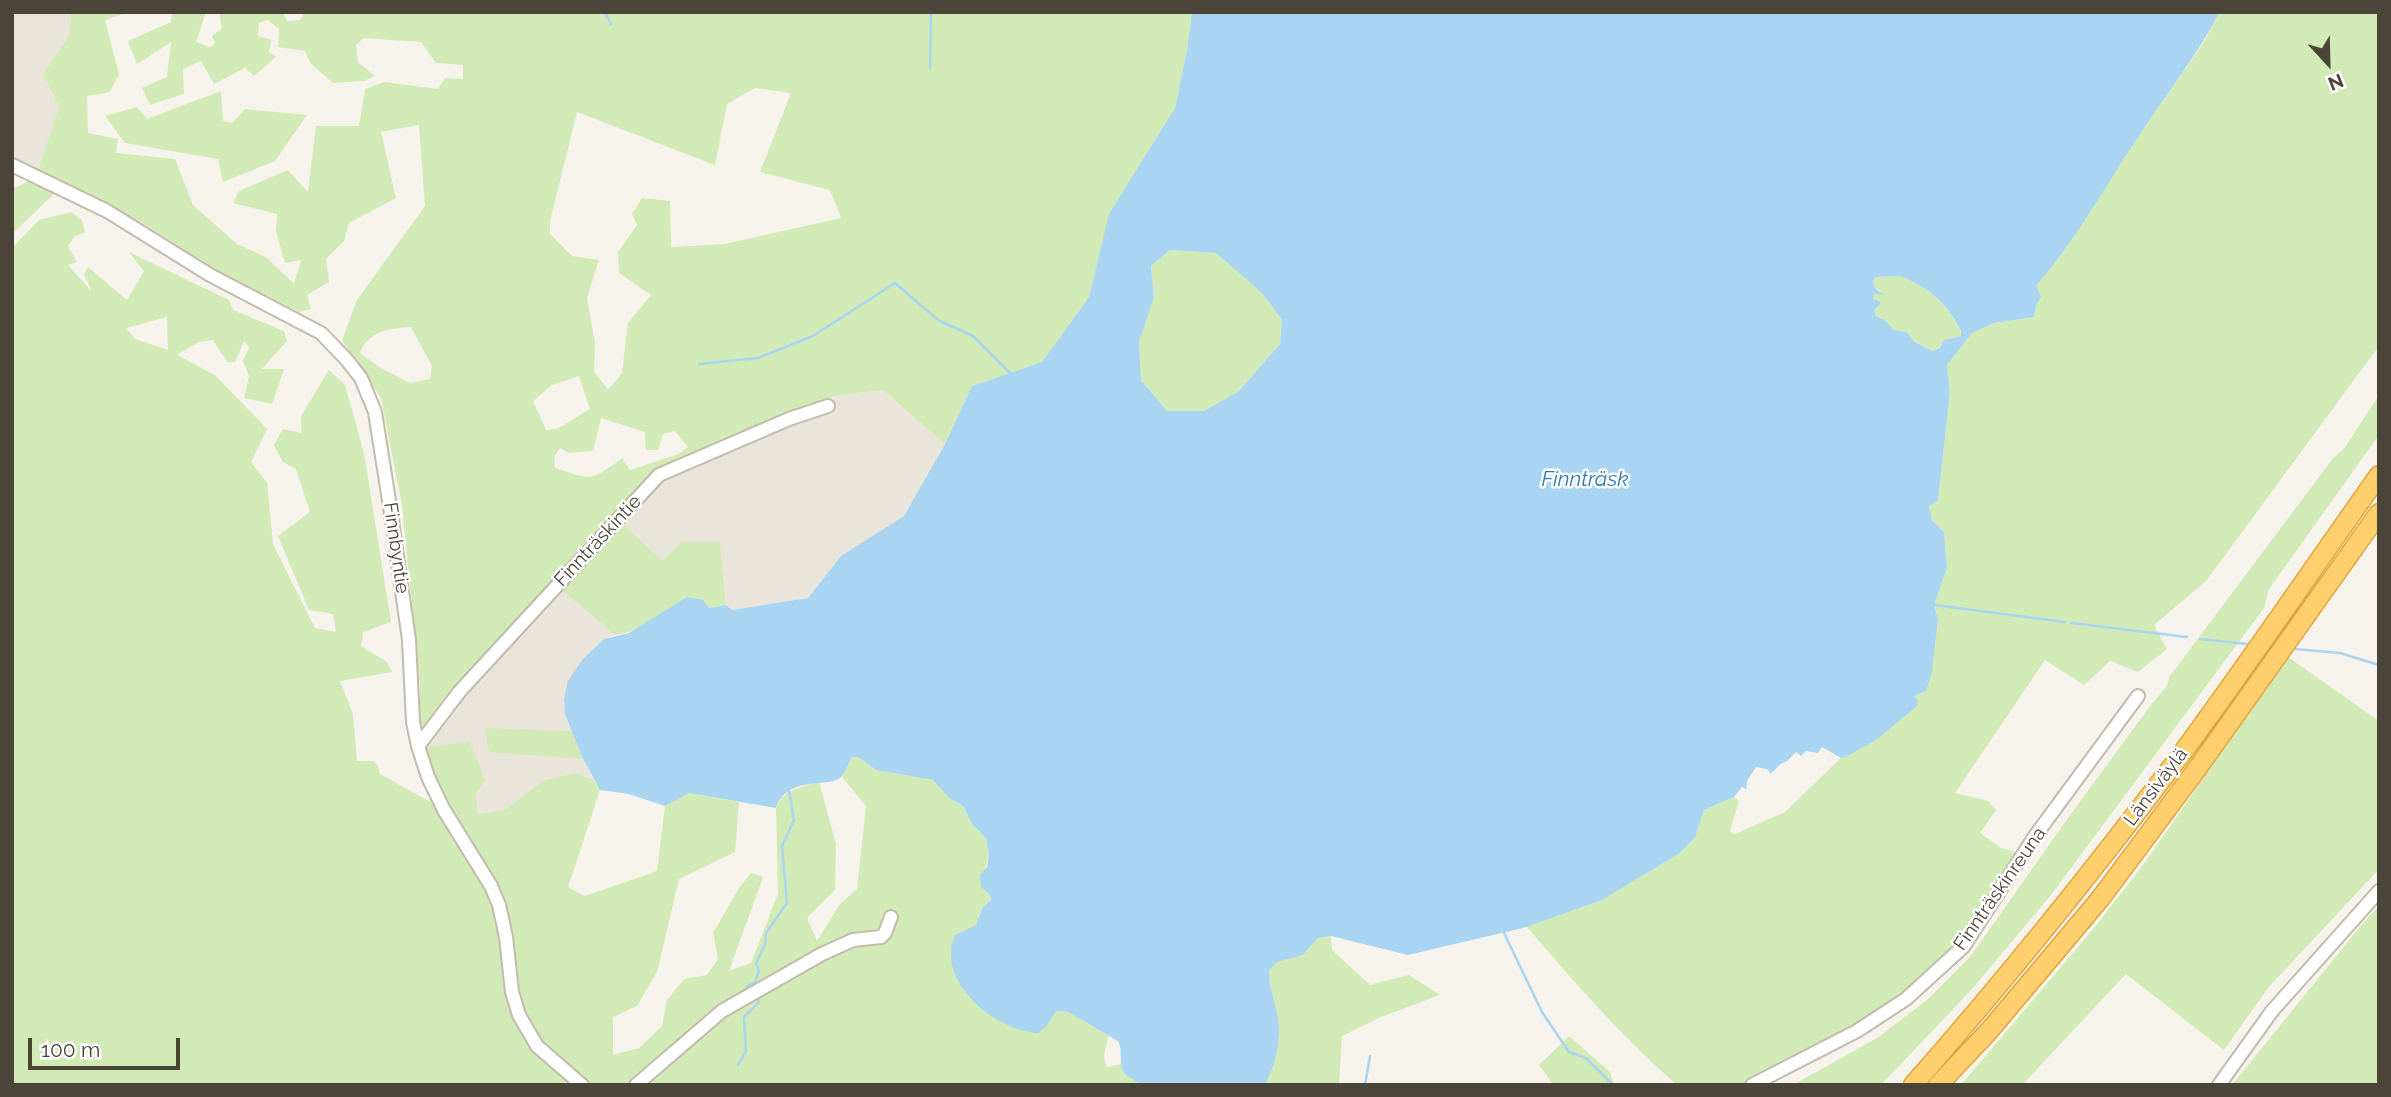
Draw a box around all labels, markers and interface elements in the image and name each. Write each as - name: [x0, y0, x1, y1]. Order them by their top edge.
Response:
- north arrow: [2293, 28, 2363, 98]
- text: N: [2325, 70, 2347, 95]
- water label: Finnträsk: [1542, 467, 1628, 493]
- street label: Finnträskintie: [550, 491, 646, 591]
- street label: Finnbyntie: [378, 501, 414, 595]
- street label: Länsiväylä: [2119, 744, 2193, 830]
- street label: Finnträskinreuna: [1949, 823, 2051, 955]
- scale bar: [32, 1024, 184, 1068]
- text: 100 m: [41, 1037, 100, 1062]

